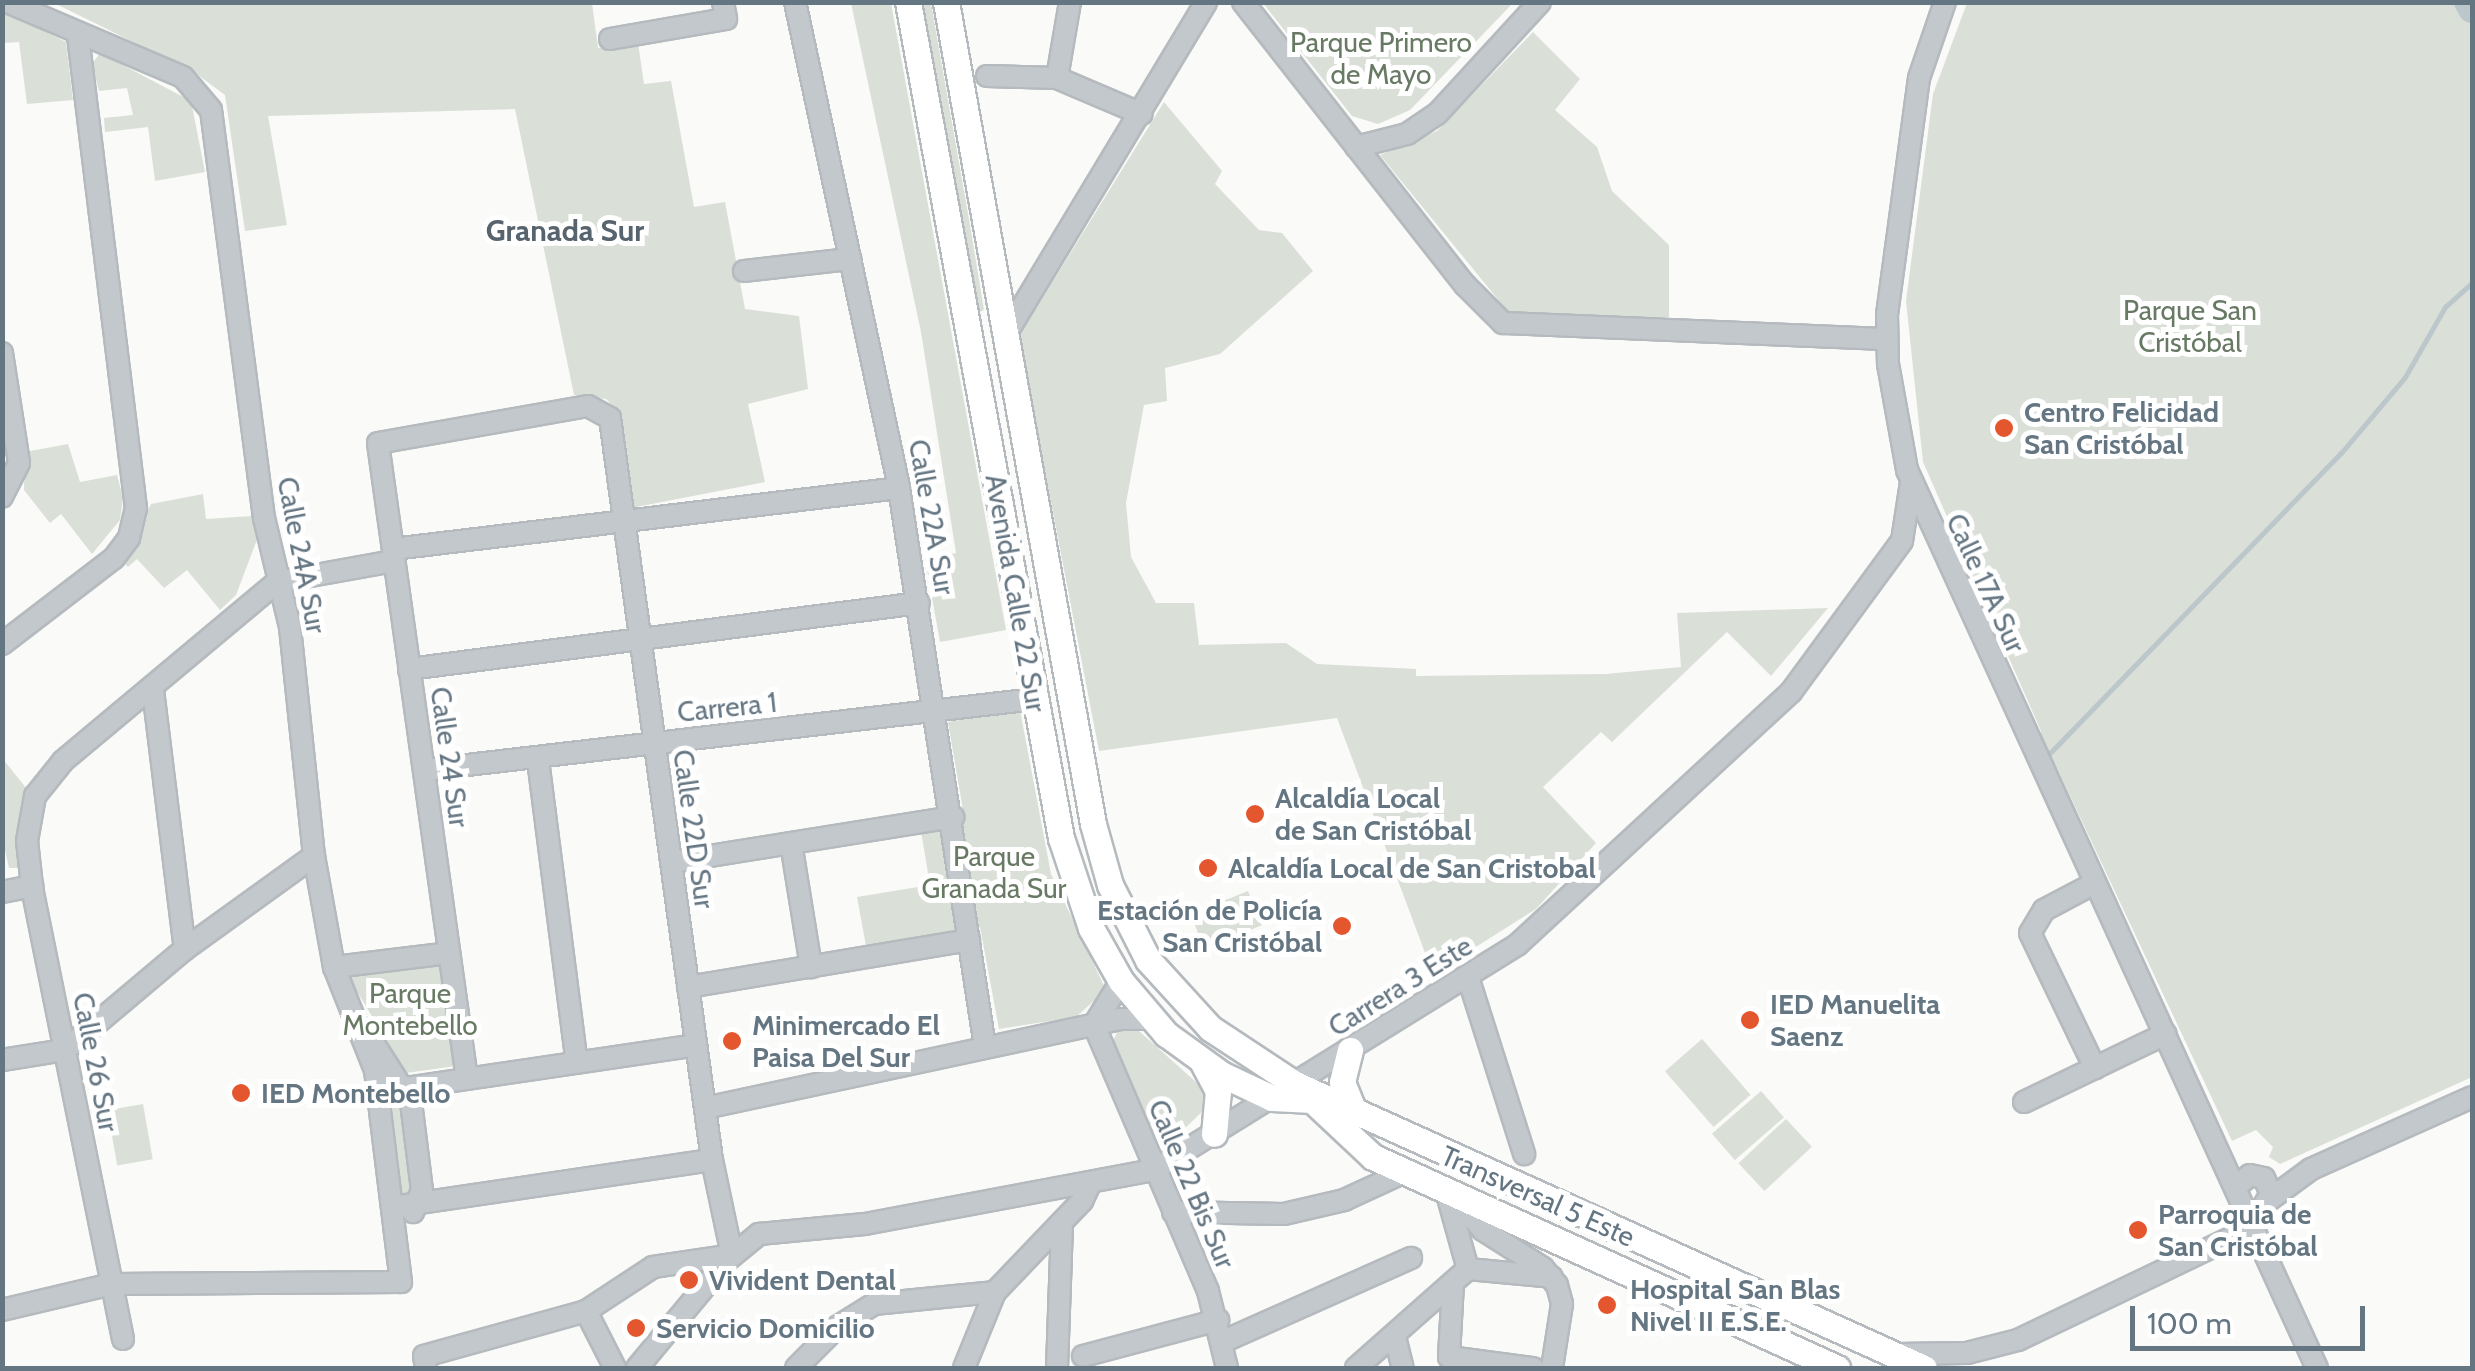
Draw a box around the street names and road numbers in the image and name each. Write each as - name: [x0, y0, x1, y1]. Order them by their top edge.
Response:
- street label: Calle 22A Sur: [902, 437, 962, 597]
- street label: Avenida Calle 22 Sur: [979, 472, 1053, 714]
- street label: Calle 24A Sur: [270, 474, 334, 636]
- street label: Calle 17A Sur: [1939, 508, 2033, 658]
- street label: Calle 24 Sur: [424, 685, 476, 829]
- street label: Carrera 1: [676, 685, 778, 729]
- street label: Calle 22D Sur: [666, 747, 722, 911]
- street label: Carrera 3 Este: [1322, 929, 1478, 1043]
- street label: Calle 26 Sur: [66, 990, 126, 1134]
- street label: Calle 22 Bis Sur: [1141, 1095, 1243, 1273]
- street label: Transversal 5 Este: [1436, 1138, 1640, 1254]

